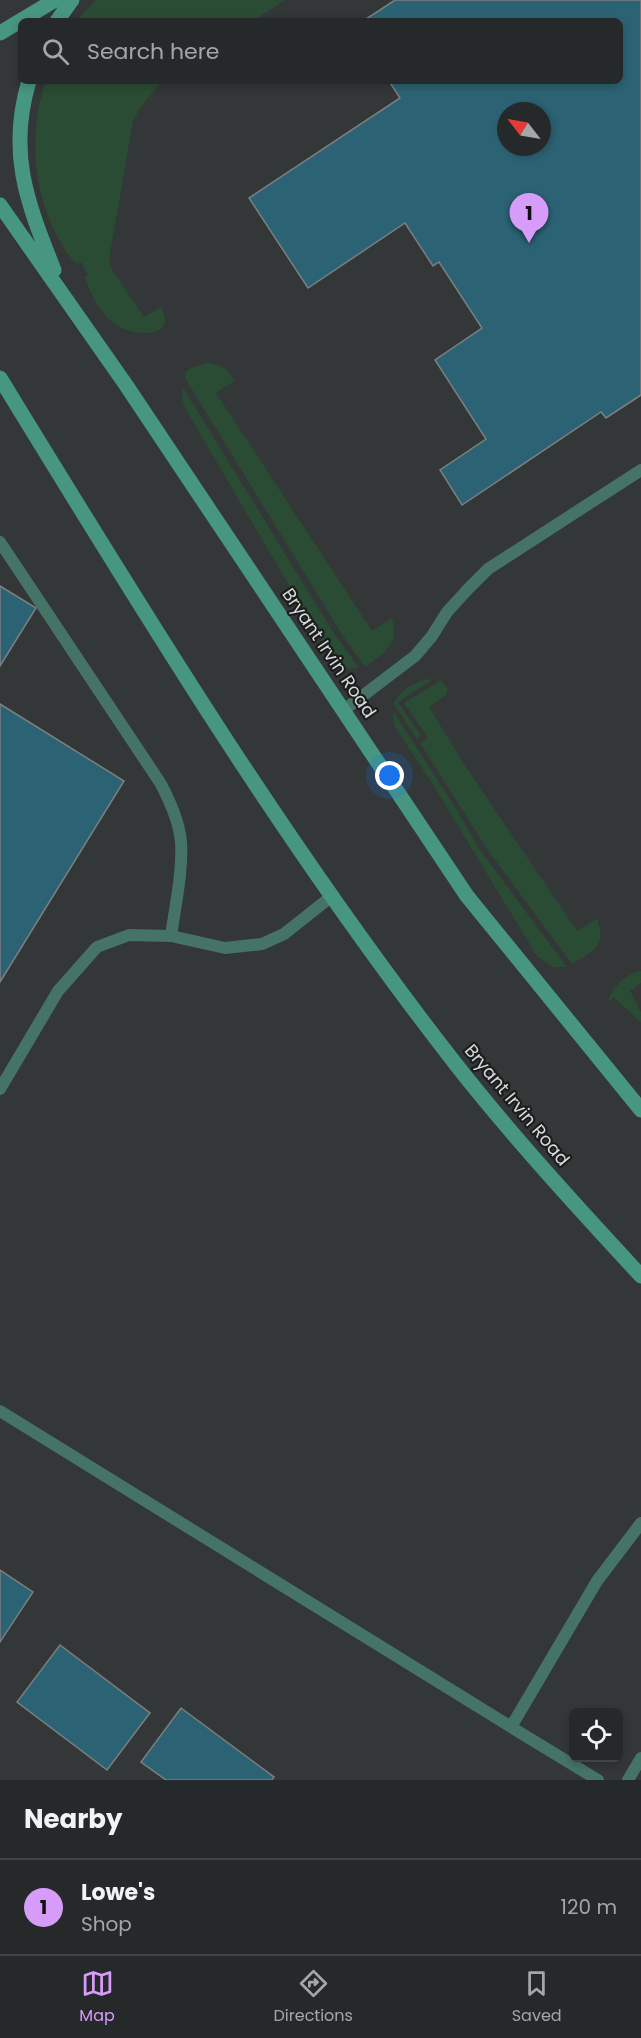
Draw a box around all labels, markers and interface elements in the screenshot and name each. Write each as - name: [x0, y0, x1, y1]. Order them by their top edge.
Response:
- search box: [18, 18, 623, 84]
- icon: search: [39, 35, 72, 68]
- text: Search here: [87, 36, 220, 67]
- north arrow: [497, 102, 551, 156]
- pin: 1: [510, 194, 548, 243]
- street label: Bryant Irvin Road: [277, 583, 382, 723]
- your location: [375, 761, 404, 790]
- street label: Bryant Irvin Road: [459, 1039, 576, 1171]
- map controls: [569, 1708, 623, 1762]
- button: locate: [569, 1708, 623, 1762]
- text: Nearby: [24, 1801, 122, 1837]
- text: Lowe's: [81, 1877, 155, 1908]
- text: 1: [40, 1893, 47, 1921]
- text: 120 m: [561, 1893, 617, 1921]
- text: Shop: [81, 1910, 132, 1938]
- tab: Map: [79, 1967, 115, 2028]
- tab: Directions: [274, 1967, 353, 2028]
- tab: Saved: [512, 1967, 562, 2028]

